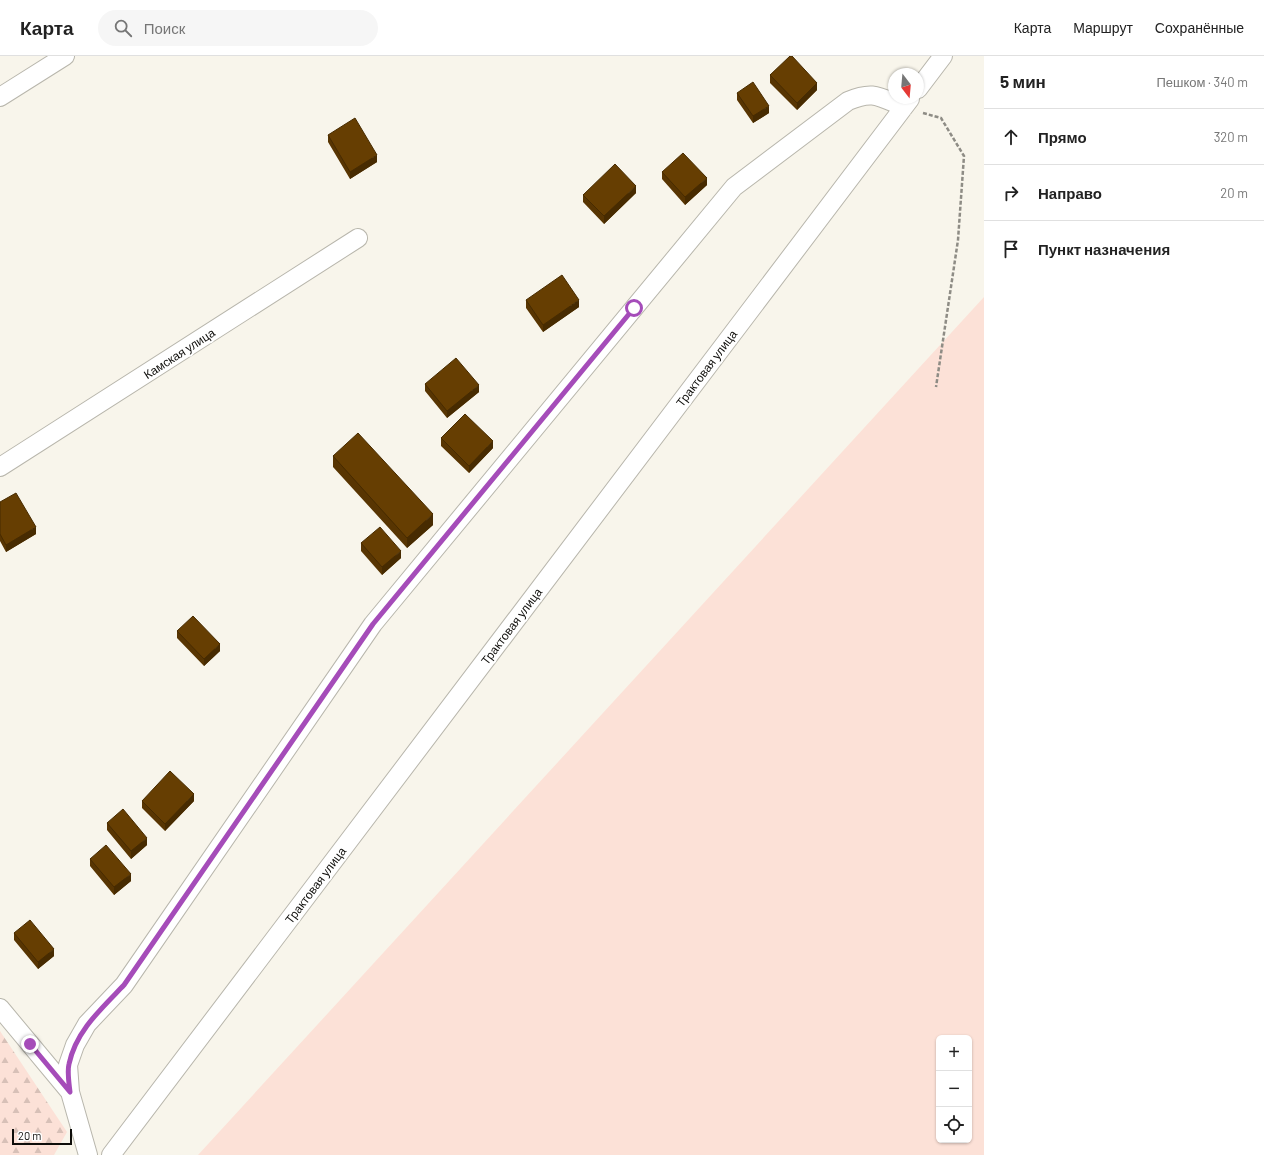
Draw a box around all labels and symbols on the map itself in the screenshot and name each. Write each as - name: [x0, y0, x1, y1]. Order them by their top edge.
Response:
- north arrow: [888, 68, 924, 104]
- route start: [625, 299, 643, 317]
- street label: Камская улица: [141, 325, 218, 382]
- street label: Трактовая улица: [673, 327, 740, 410]
- street label: Трактовая улица: [478, 585, 545, 668]
- street label: Трактовая улица: [282, 844, 349, 927]
- route end: [21, 1035, 39, 1053]
- scale bar: [12, 1127, 72, 1146]

